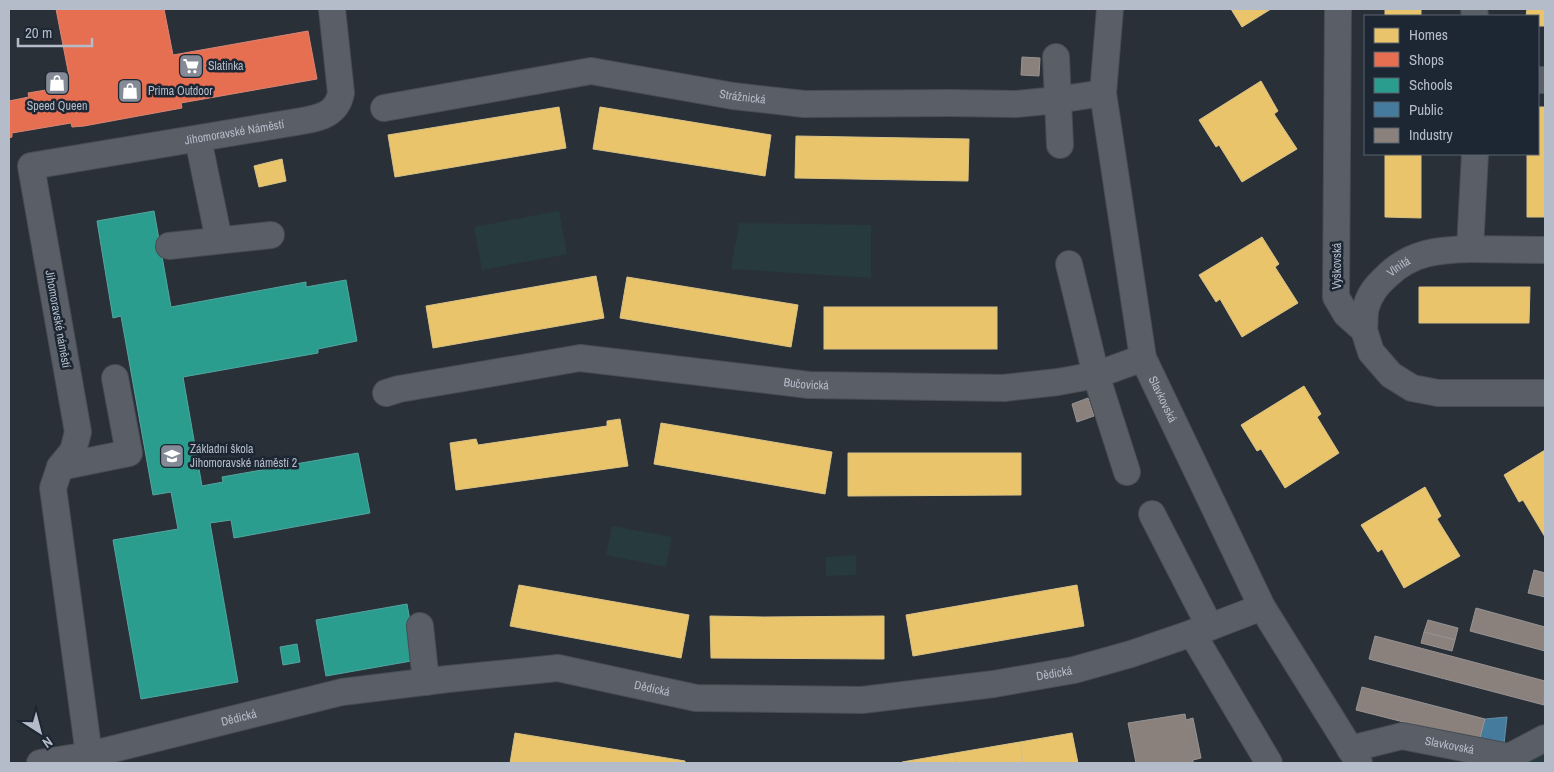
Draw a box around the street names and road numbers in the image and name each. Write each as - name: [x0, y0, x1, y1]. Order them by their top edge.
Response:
- street label: Strážnická: [718, 86, 767, 108]
- street label: Jihomoravské Náměstí: [183, 116, 286, 148]
- street label: Vyškovská: [1329, 242, 1345, 289]
- street label: Vlnitá: [1383, 253, 1413, 280]
- street label: Jihomoravské náměstí: [42, 269, 75, 369]
- street label: Slavkovská: [1145, 373, 1181, 426]
- street label: Bučovická: [783, 374, 830, 393]
- street label: Dědická: [1035, 662, 1074, 684]
- street label: Dědická: [633, 677, 672, 700]
- street label: Dědická: [219, 705, 259, 730]
- street label: Slavkovská: [1424, 733, 1476, 758]

